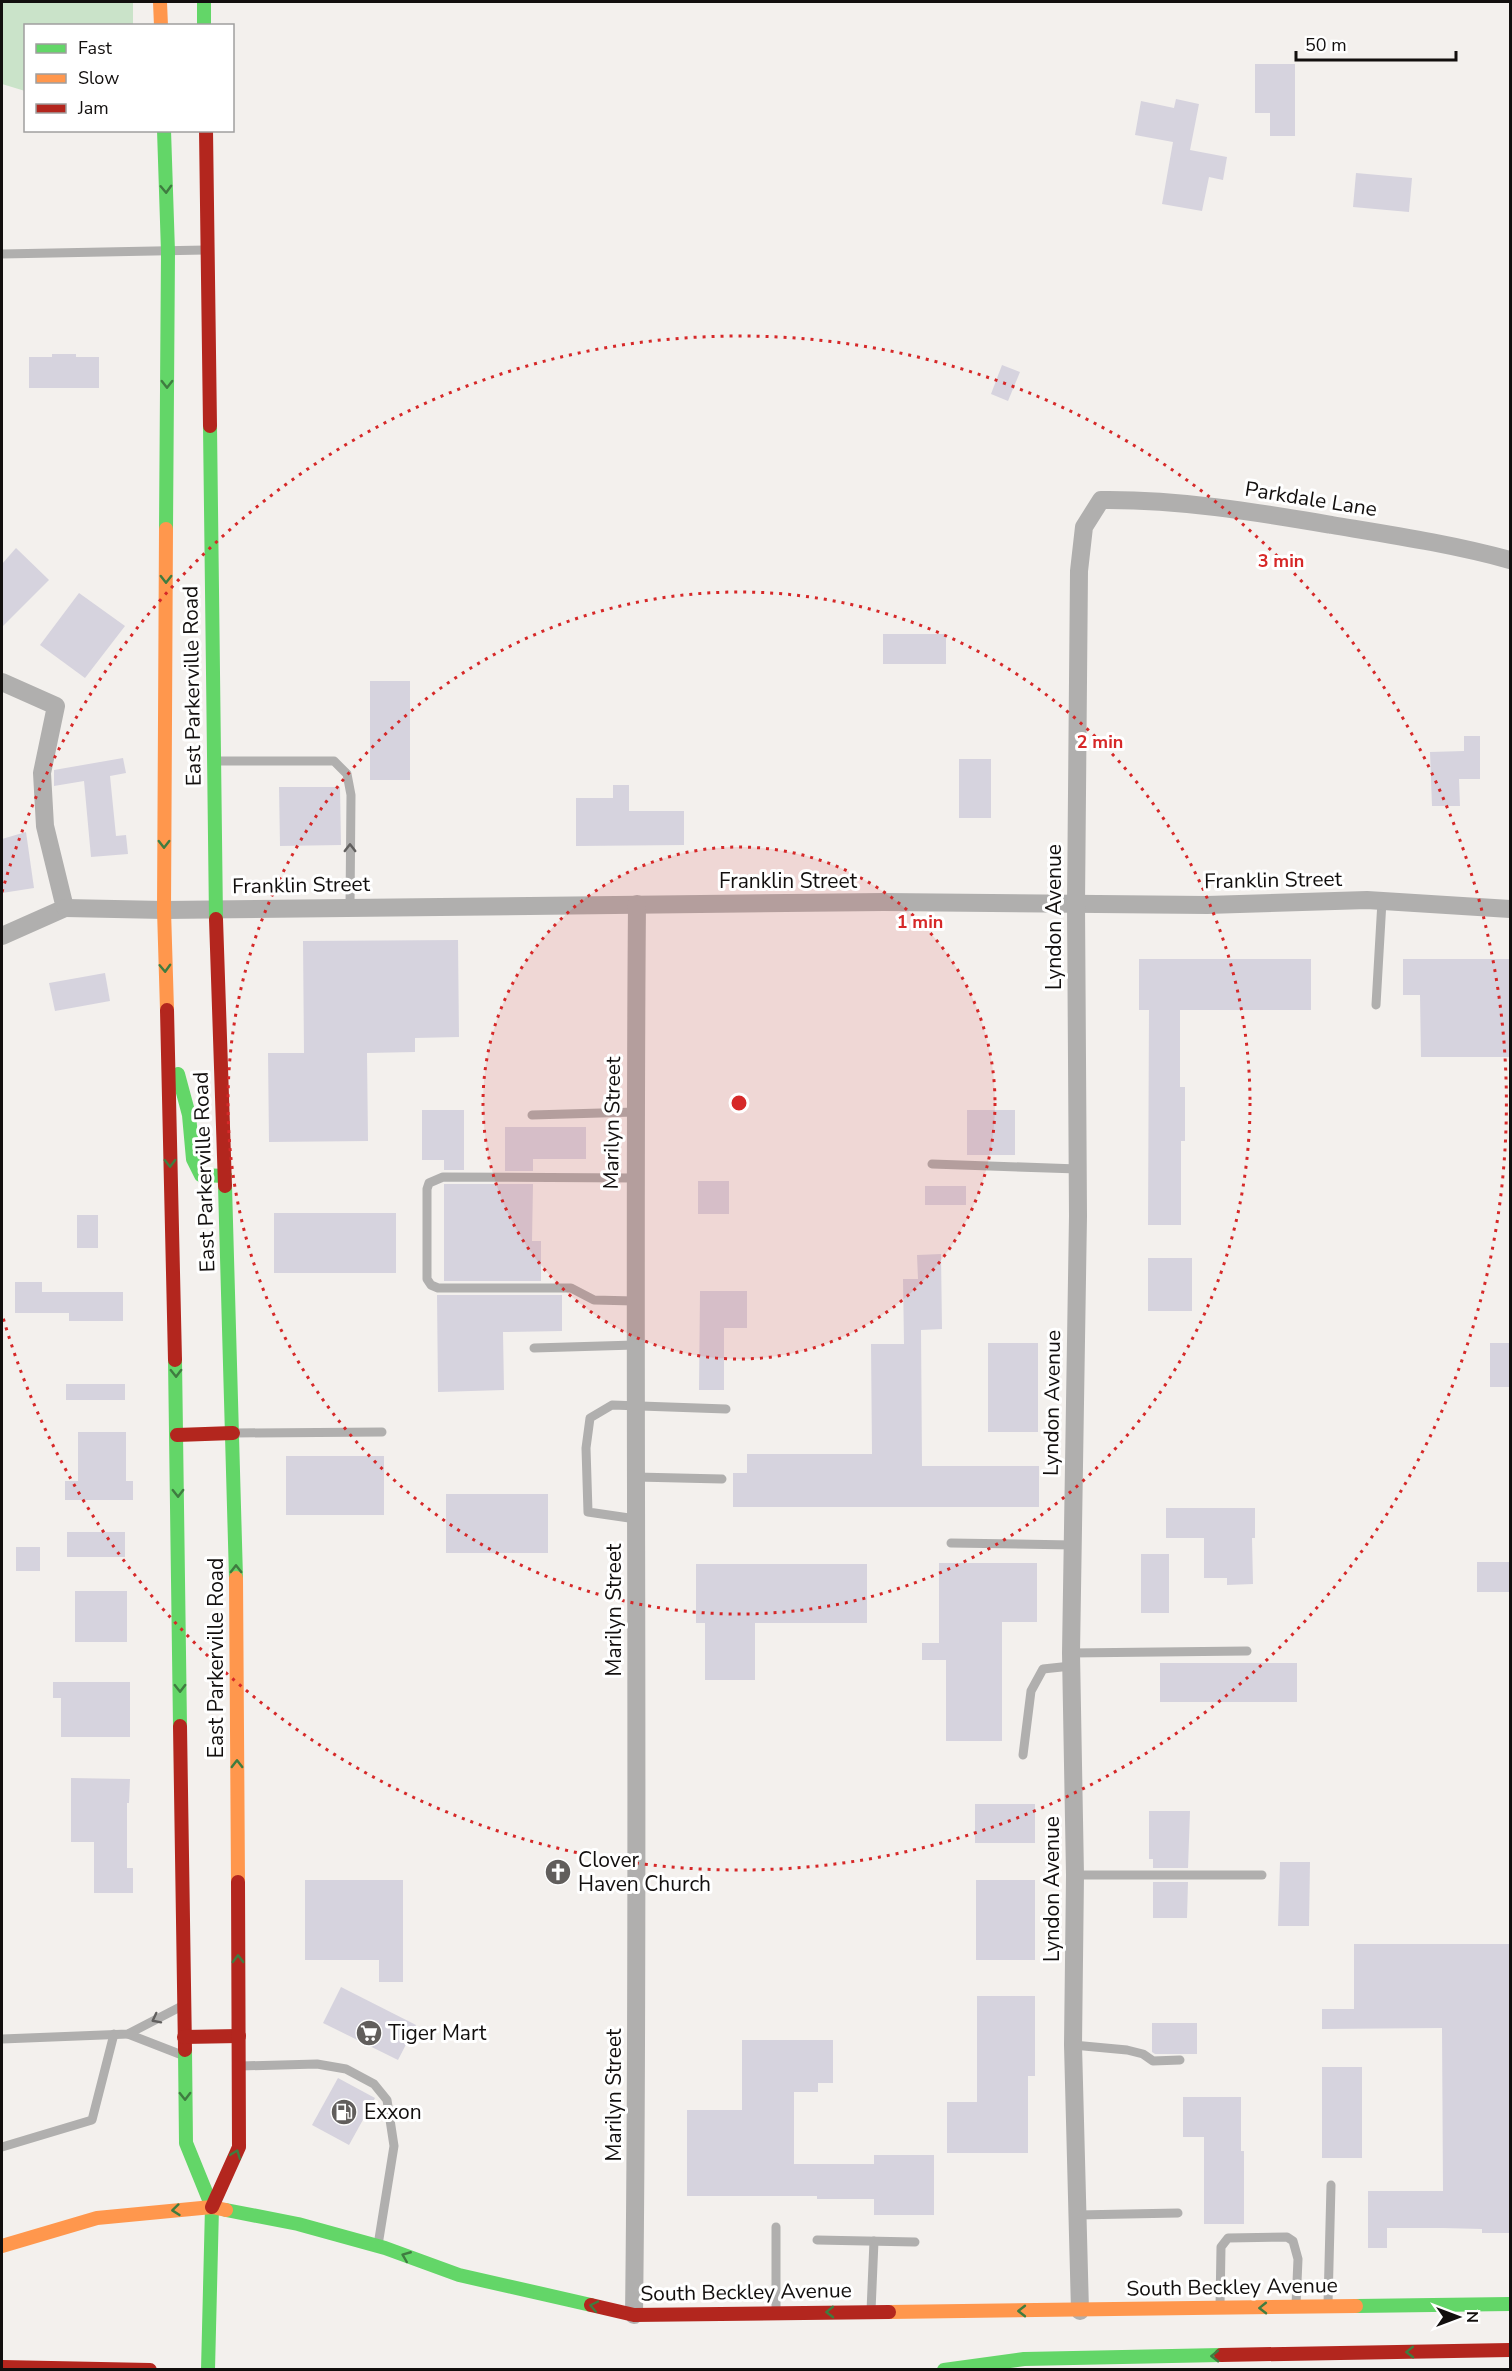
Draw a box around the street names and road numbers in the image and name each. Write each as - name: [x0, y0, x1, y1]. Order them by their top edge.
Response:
- street label: Parkdale Lane: [1243, 475, 1379, 523]
- street label: East Parkerville Road: [176, 586, 208, 786]
- street label: Lyndon Avenue: [1040, 844, 1068, 990]
- street label: Franklin Street: [1204, 865, 1343, 895]
- street label: Franklin Street: [719, 867, 858, 895]
- street label: Franklin Street: [232, 870, 371, 900]
- street label: Marilyn Street: [597, 1056, 627, 1190]
- street label: East Parkerville Road: [187, 1071, 221, 1273]
- street label: Lyndon Avenue: [1037, 1330, 1067, 1476]
- street label: Marilyn Street: [600, 1543, 628, 1676]
- street label: East Parkerville Road: [202, 1558, 230, 1758]
- street label: Lyndon Avenue: [1038, 1816, 1066, 1962]
- street label: Marilyn Street: [600, 2028, 628, 2161]
- street label: South Beckley Avenue: [1126, 2271, 1338, 2303]
- street label: South Beckley Avenue: [640, 2276, 852, 2308]

